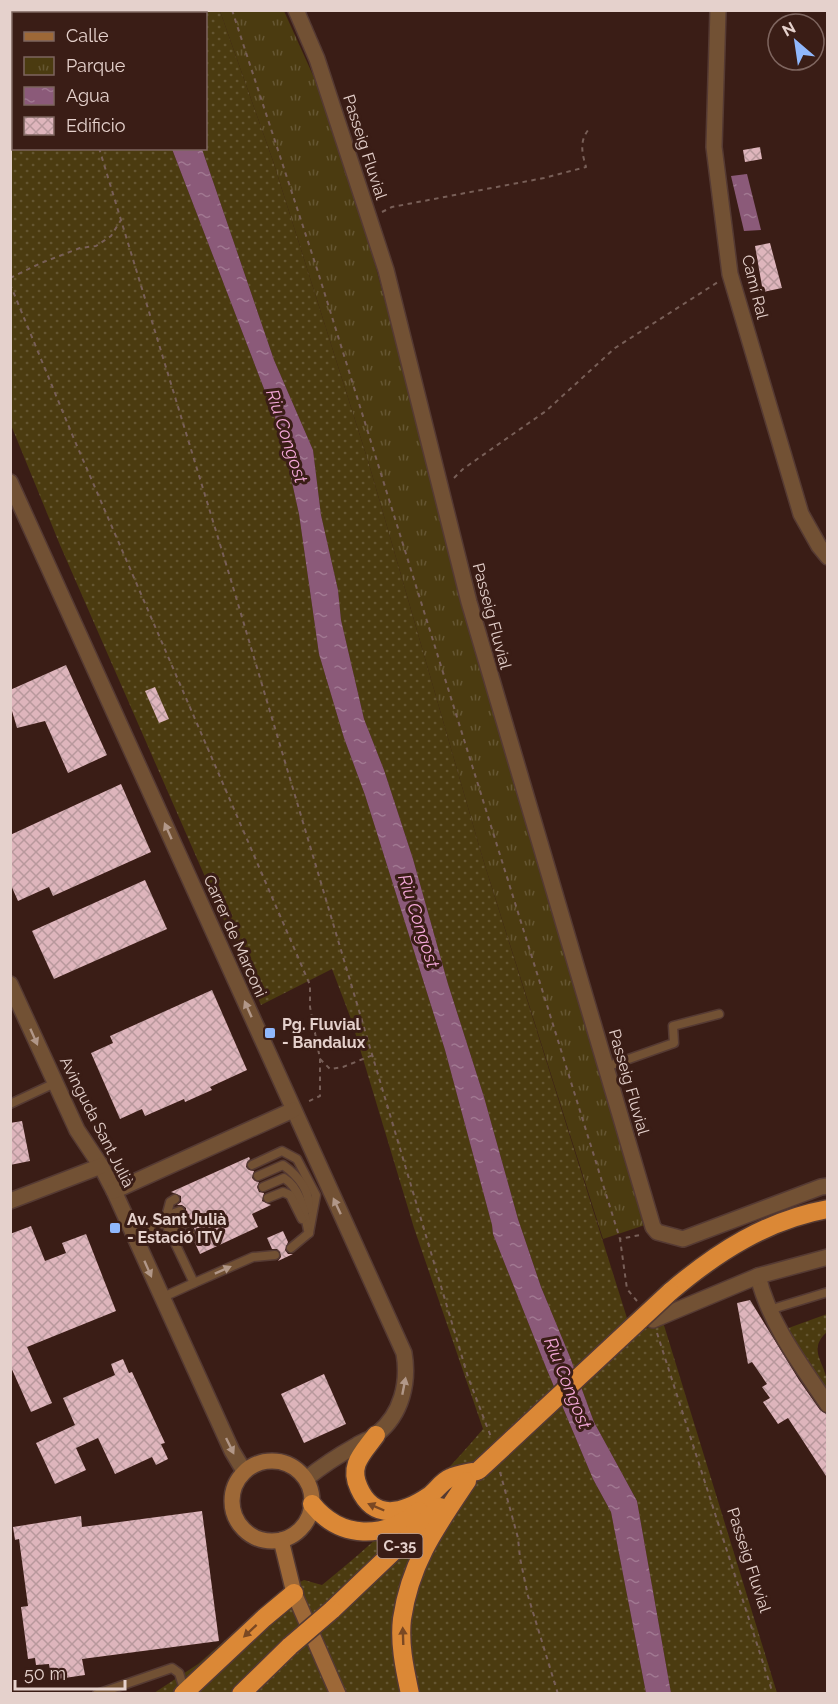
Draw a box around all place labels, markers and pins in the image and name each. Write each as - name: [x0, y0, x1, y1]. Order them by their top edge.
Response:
- place label: Pg. Fluvial - Bandalux: [282, 1015, 366, 1052]
- marker: Pg. Fluvial - Bandalux: [263, 1026, 277, 1040]
- place label: Av. Sant Julià - Estació ITV: [127, 1210, 227, 1247]
- marker: Av. Sant Julià - Estació ITV: [108, 1221, 122, 1235]

